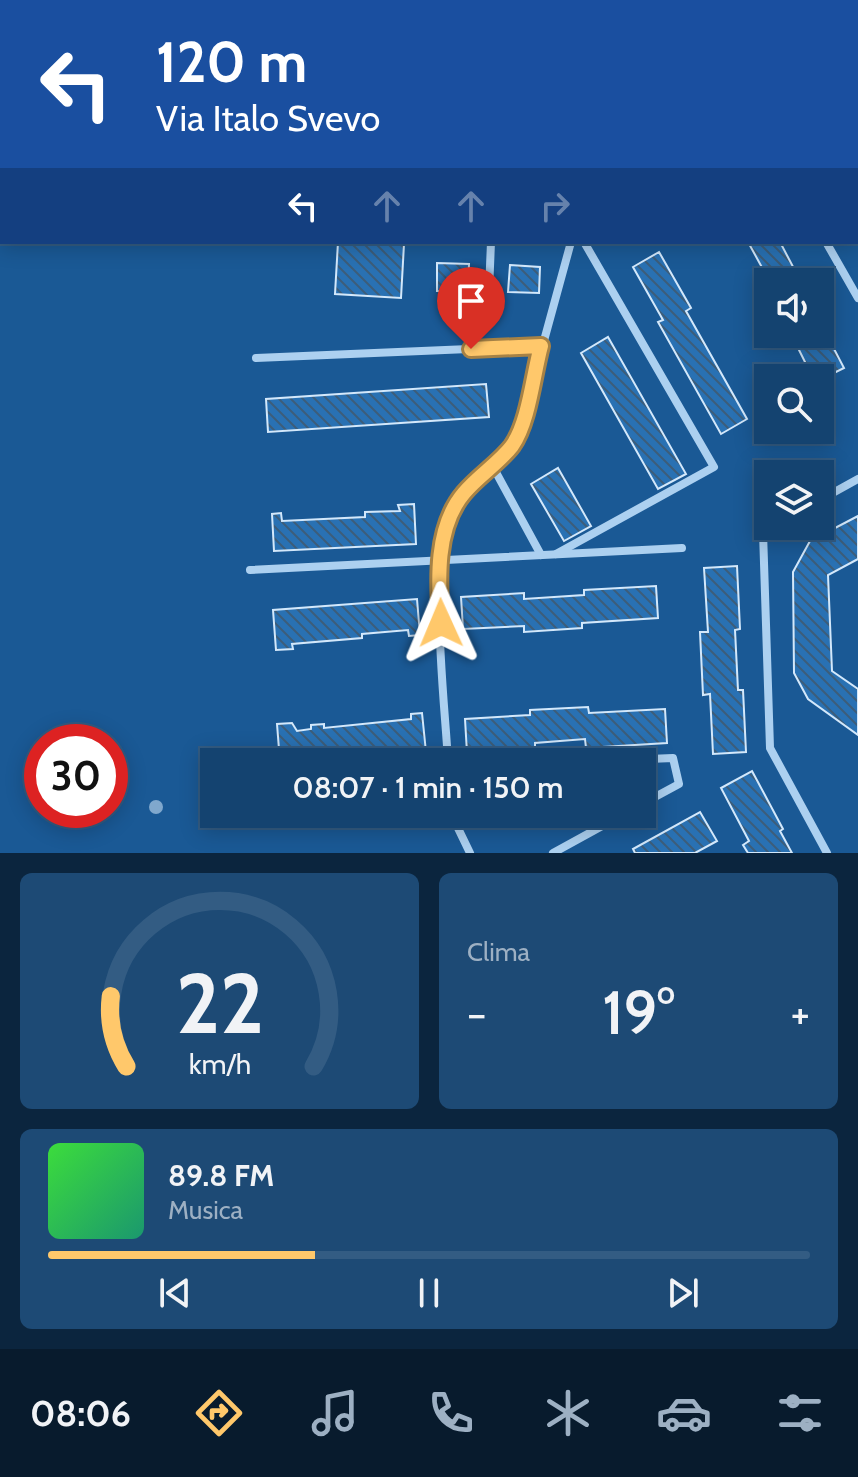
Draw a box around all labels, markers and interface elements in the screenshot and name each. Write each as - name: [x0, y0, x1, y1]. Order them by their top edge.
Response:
- text: 120 m: [156, 28, 307, 96]
- icon: left: [24, 32, 128, 136]
- text: Via Italo Svevo: [156, 96, 380, 140]
- icon: left: [281, 184, 325, 228]
- icon: ahead: [365, 184, 409, 228]
- icon: ahead: [449, 184, 493, 228]
- icon: right: [533, 184, 577, 228]
- pin: [437, 267, 505, 349]
- map controls: [754, 268, 834, 540]
- button: sound: [754, 268, 834, 348]
- icon: arrive: [449, 279, 493, 323]
- button: search: [754, 364, 834, 444]
- button: layers: [754, 460, 834, 540]
- position arrow: [399, 581, 483, 665]
- speed limit sign: 30: [24, 724, 128, 828]
- text: 08:07 · 1 min · 150 m: [293, 769, 563, 806]
- text: Clima: [467, 936, 530, 968]
- text: 22: [175, 953, 264, 1054]
- text: 19°: [602, 976, 675, 1049]
- text: −: [467, 987, 486, 1040]
- text: +: [791, 987, 810, 1040]
- text: km/h: [188, 1046, 251, 1081]
- text: 89.8 FM: [168, 1157, 274, 1194]
- text: Musica: [168, 1194, 243, 1226]
- icon: previous: [153, 1271, 197, 1315]
- icon: pause: [407, 1271, 451, 1315]
- icon: next: [661, 1271, 705, 1315]
- icon: directions: [191, 1385, 247, 1441]
- icon: music: [307, 1385, 363, 1441]
- icon: phone: [423, 1385, 479, 1441]
- icon: climate: [540, 1385, 596, 1441]
- icon: car: [656, 1385, 712, 1441]
- icon: filters: [772, 1385, 828, 1441]
- text: 08:06: [30, 1391, 131, 1435]

